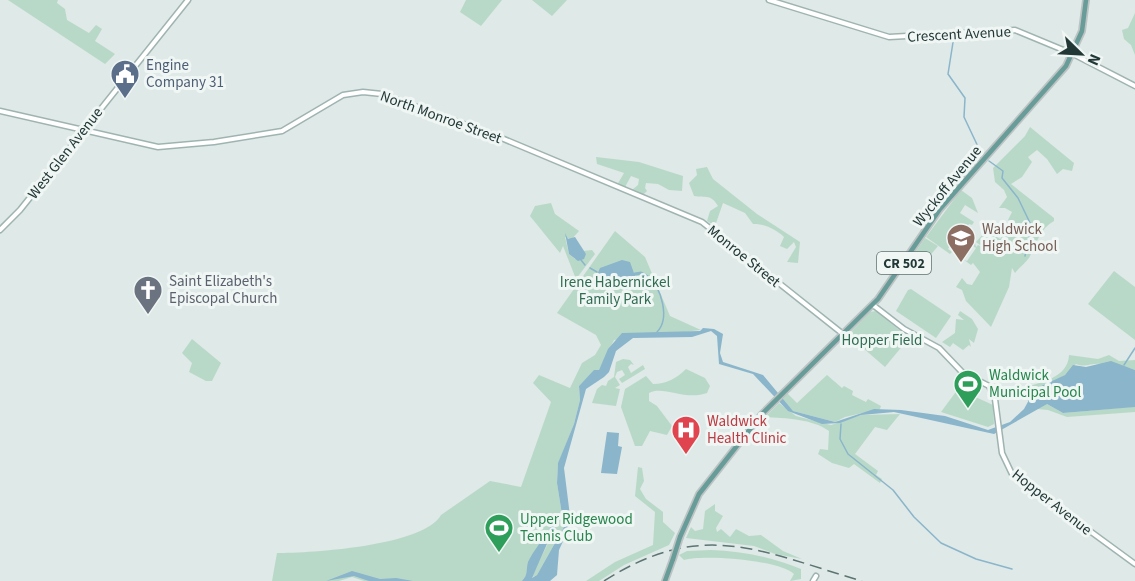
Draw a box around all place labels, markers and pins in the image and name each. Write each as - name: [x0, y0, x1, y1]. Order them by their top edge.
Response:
- place label: Engine Company 31: [146, 55, 224, 93]
- public building icon: Engine Company 31: [109, 58, 141, 100]
- place label: Waldwick High School: [982, 219, 1057, 257]
- school or university icon: Waldwick High School: [945, 222, 977, 264]
- place label: Saint Elizabeth's Episcopal Church: [169, 271, 277, 309]
- church icon: Saint Elizabeth's Episcopal Church: [132, 274, 164, 316]
- place label: Waldwick Municipal Pool: [989, 365, 1081, 403]
- sports icon: Waldwick Municipal Pool: [952, 368, 984, 410]
- place label: Waldwick Health Clinic: [707, 411, 787, 449]
- hospital icon: Waldwick Health Clinic: [670, 414, 702, 456]
- place label: Upper Ridgewood Tennis Club: [520, 509, 633, 547]
- sports icon: Upper Ridgewood Tennis Club: [483, 512, 515, 554]

